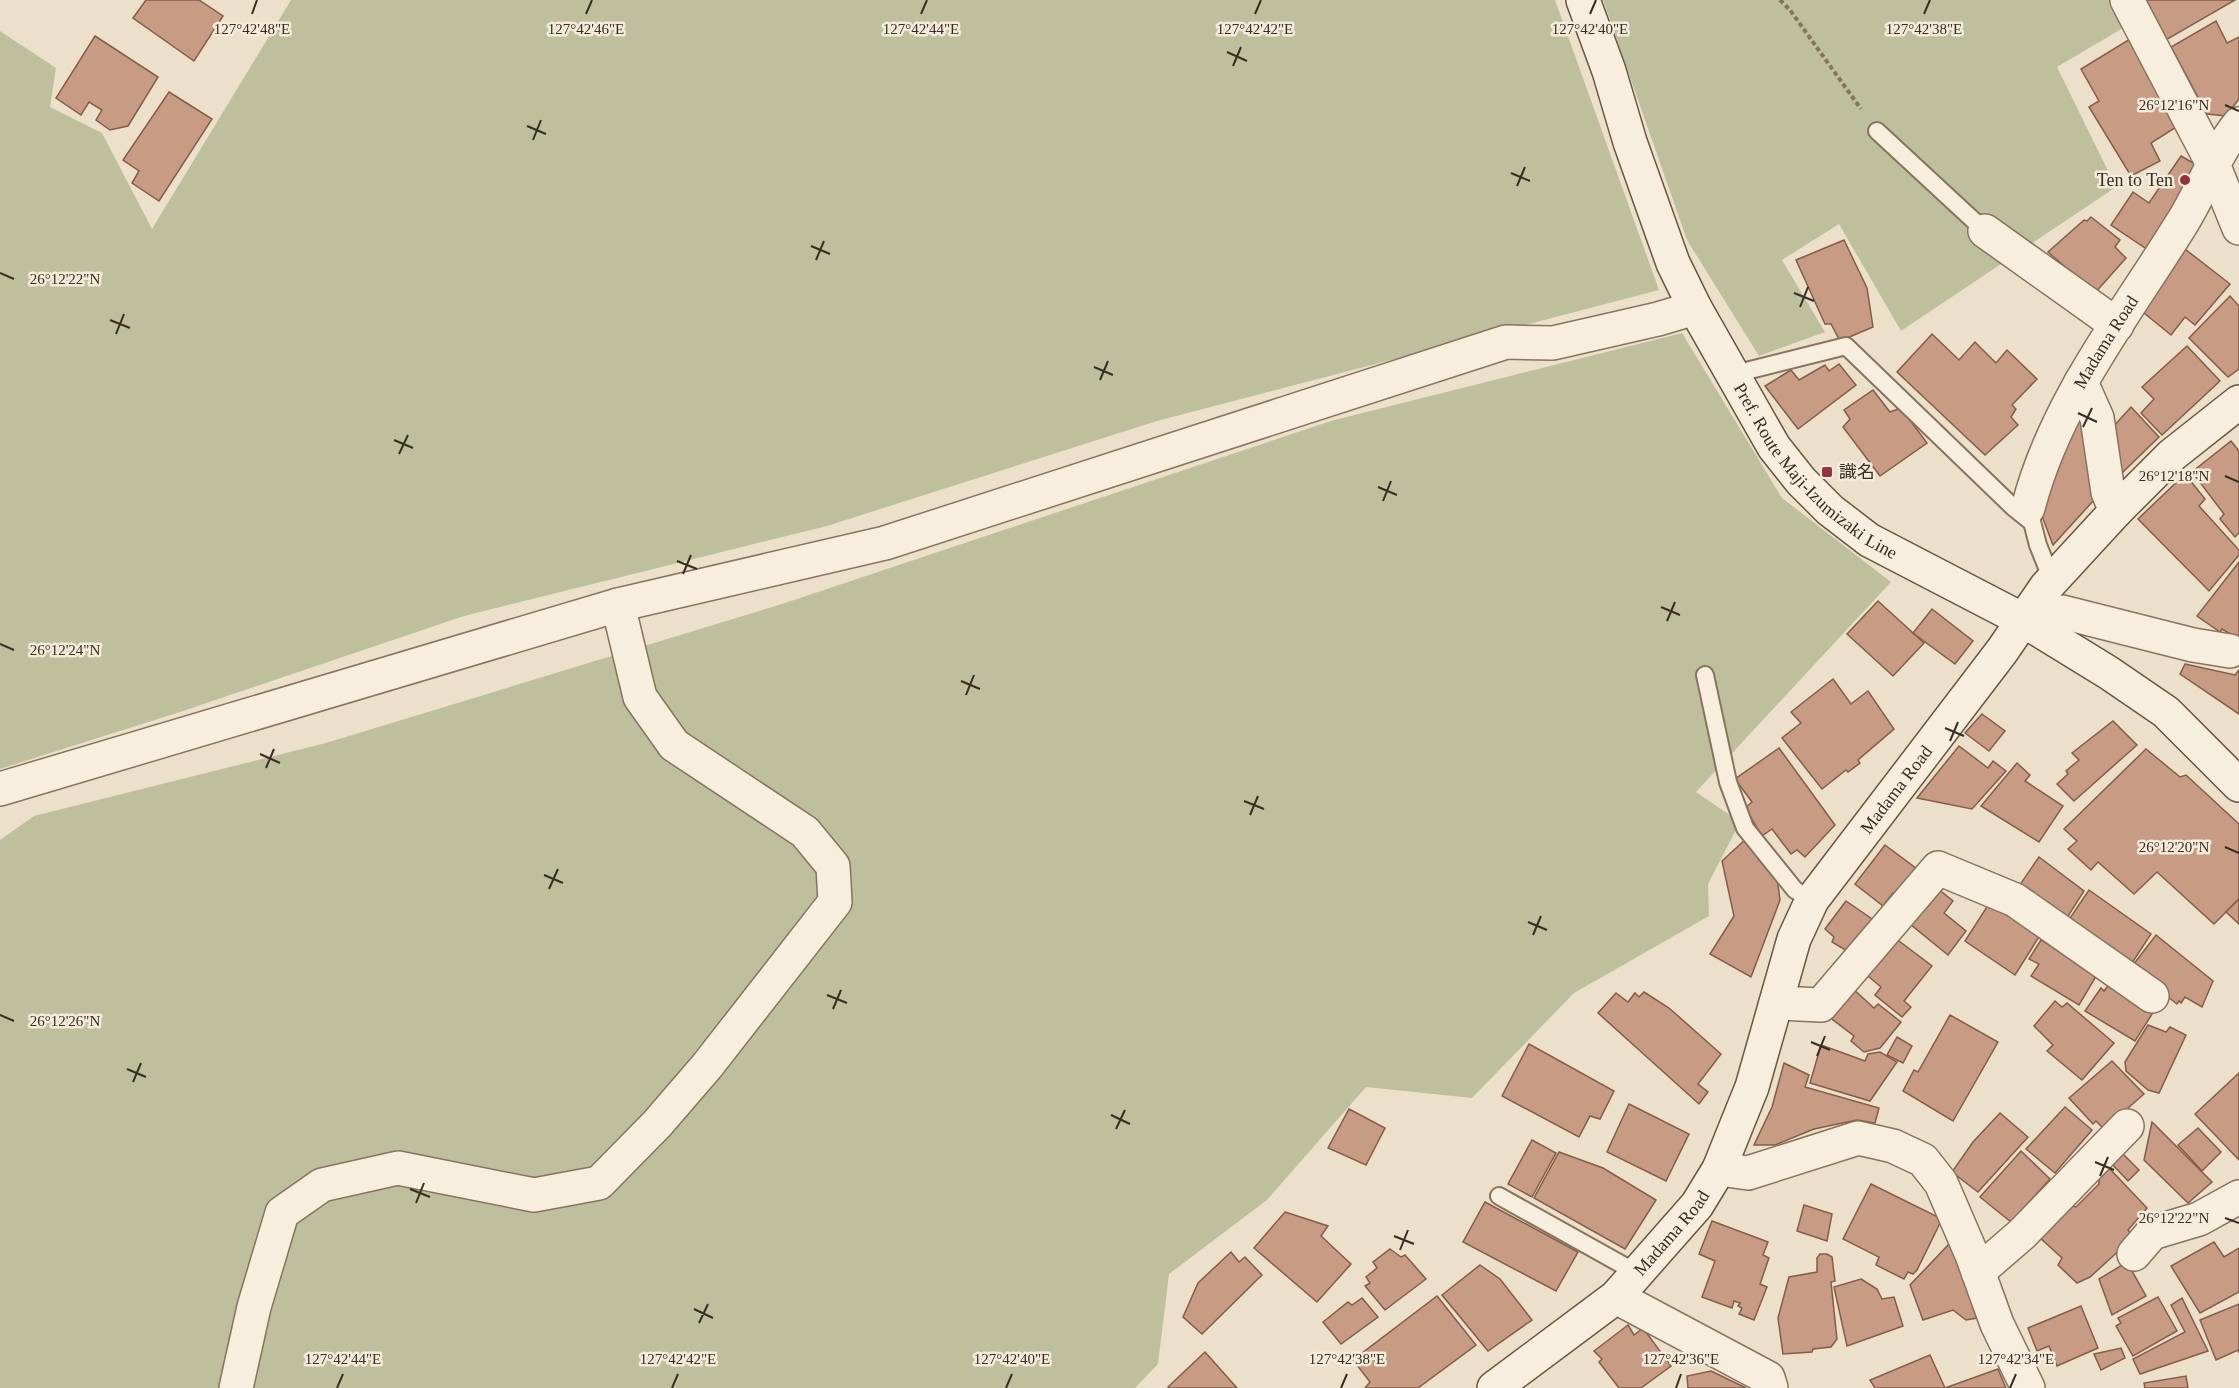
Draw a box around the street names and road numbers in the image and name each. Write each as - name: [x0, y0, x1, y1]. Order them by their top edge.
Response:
- street label: Madama Road: [2070, 292, 2142, 392]
- street label: Pref. Route Maji-Izumizaki Line: [1730, 379, 1901, 563]
- street label: Madama Road: [1856, 742, 1936, 838]
- street label: Madama Road: [1630, 1187, 1713, 1280]

